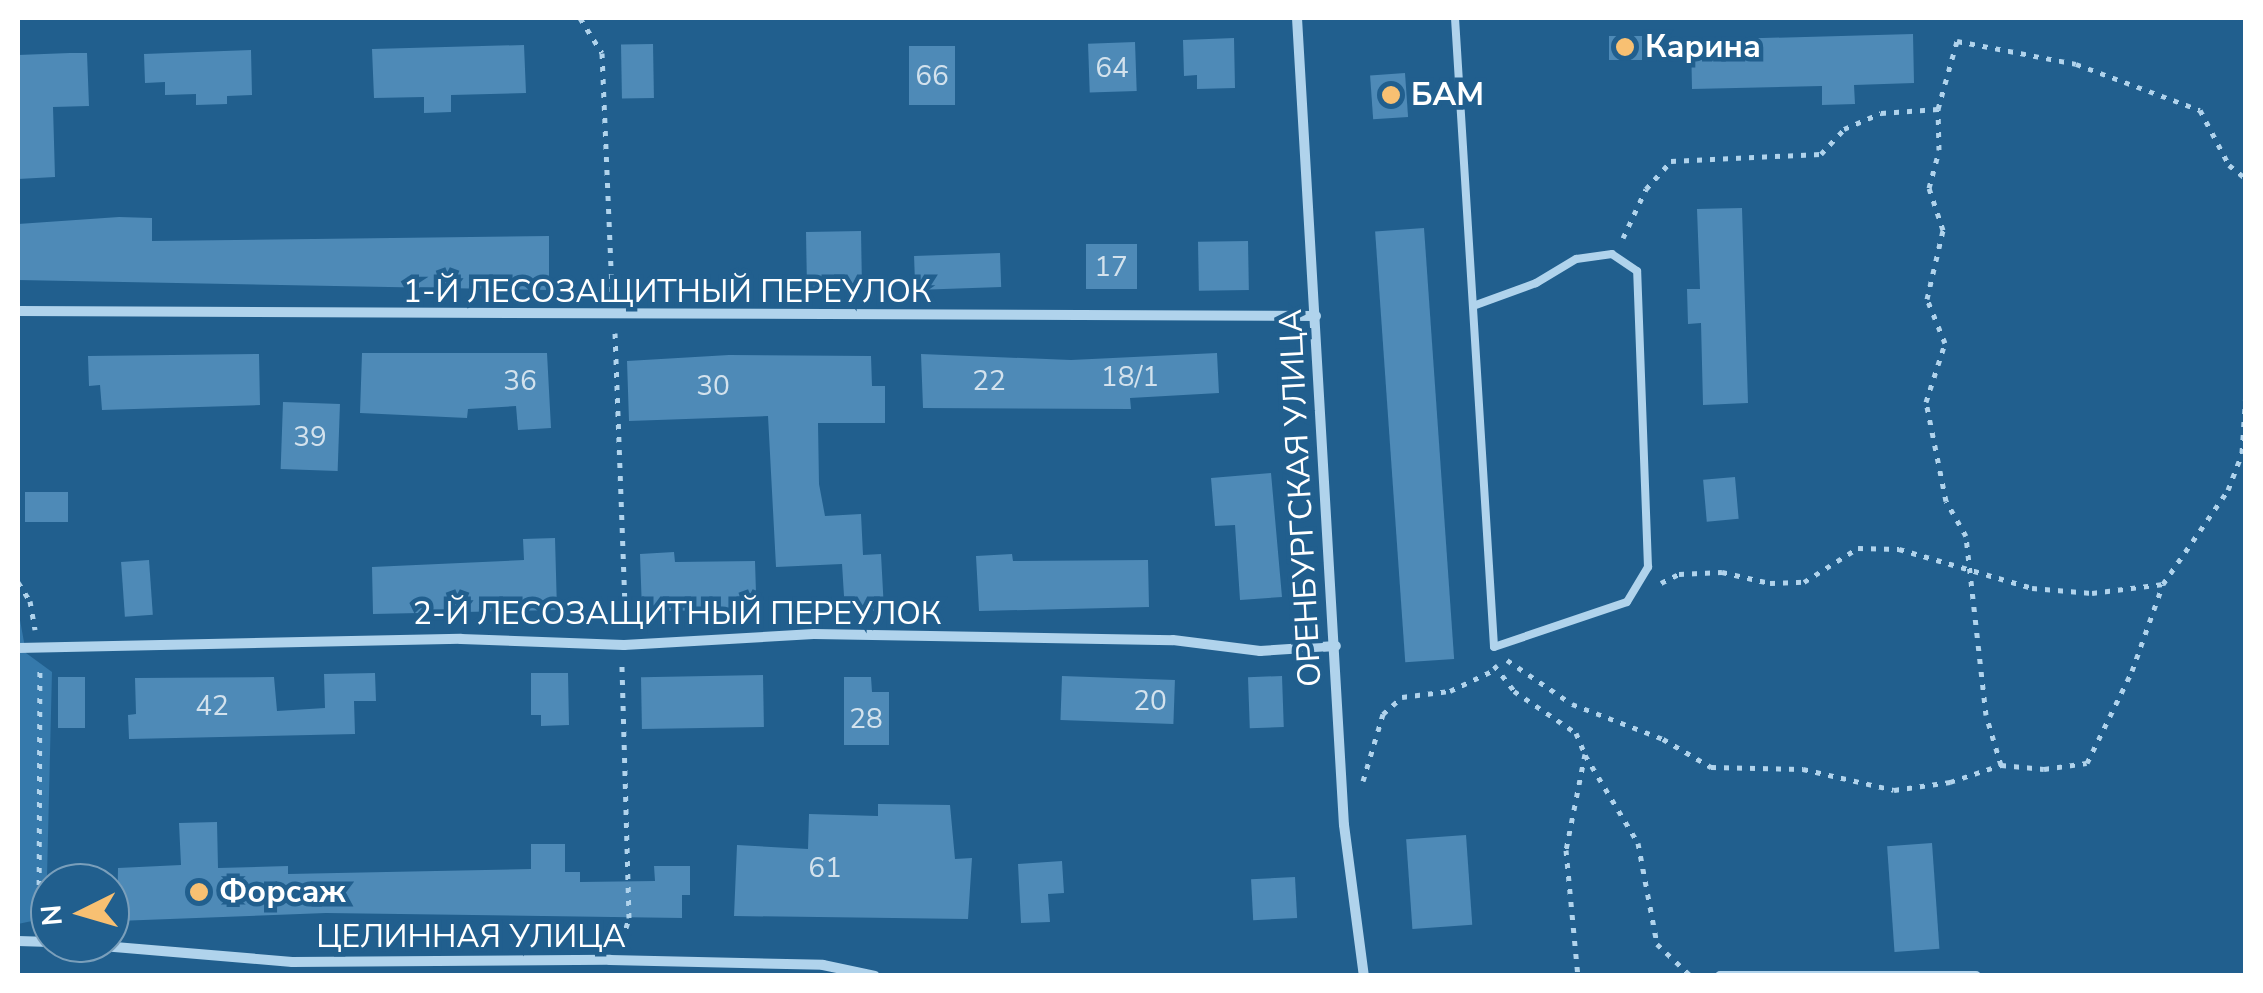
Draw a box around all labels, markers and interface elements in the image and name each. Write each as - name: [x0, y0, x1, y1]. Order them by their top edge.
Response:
- place label: Карина: [1645, 28, 1761, 66]
- marker: Карина: [1614, 36, 1636, 58]
- house number: 64: [1095, 51, 1129, 85]
- house number: 66: [915, 59, 949, 93]
- place label: БАМ: [1411, 76, 1484, 114]
- marker: БАМ: [1380, 84, 1402, 106]
- house number: 17: [1094, 250, 1128, 284]
- street label: 1-Й ЛЕСОЗАЩИТНЫЙ ПЕРЕУЛОК: [403, 273, 931, 311]
- street label: ОРЕНБУРГСКАЯ УЛИЦА: [1272, 308, 1330, 688]
- house number: 18/1: [1101, 360, 1159, 394]
- house number: 36: [503, 364, 537, 398]
- house number: 22: [972, 364, 1006, 398]
- house number: 30: [696, 369, 730, 403]
- house number: 39: [293, 420, 327, 454]
- street label: 2-Й ЛЕСОЗАЩИТНЫЙ ПЕРЕУЛОК: [413, 595, 941, 633]
- house number: 20: [1133, 684, 1167, 718]
- house number: 42: [195, 689, 229, 723]
- house number: 28: [849, 702, 883, 736]
- house number: 61: [808, 851, 842, 885]
- north arrow: [30, 863, 130, 963]
- place label: Форсаж: [219, 873, 346, 911]
- marker: Форсаж: [188, 881, 210, 903]
- text: N: [32, 903, 72, 928]
- street label: ЦЕЛИННАЯ УЛИЦА: [316, 918, 626, 956]

